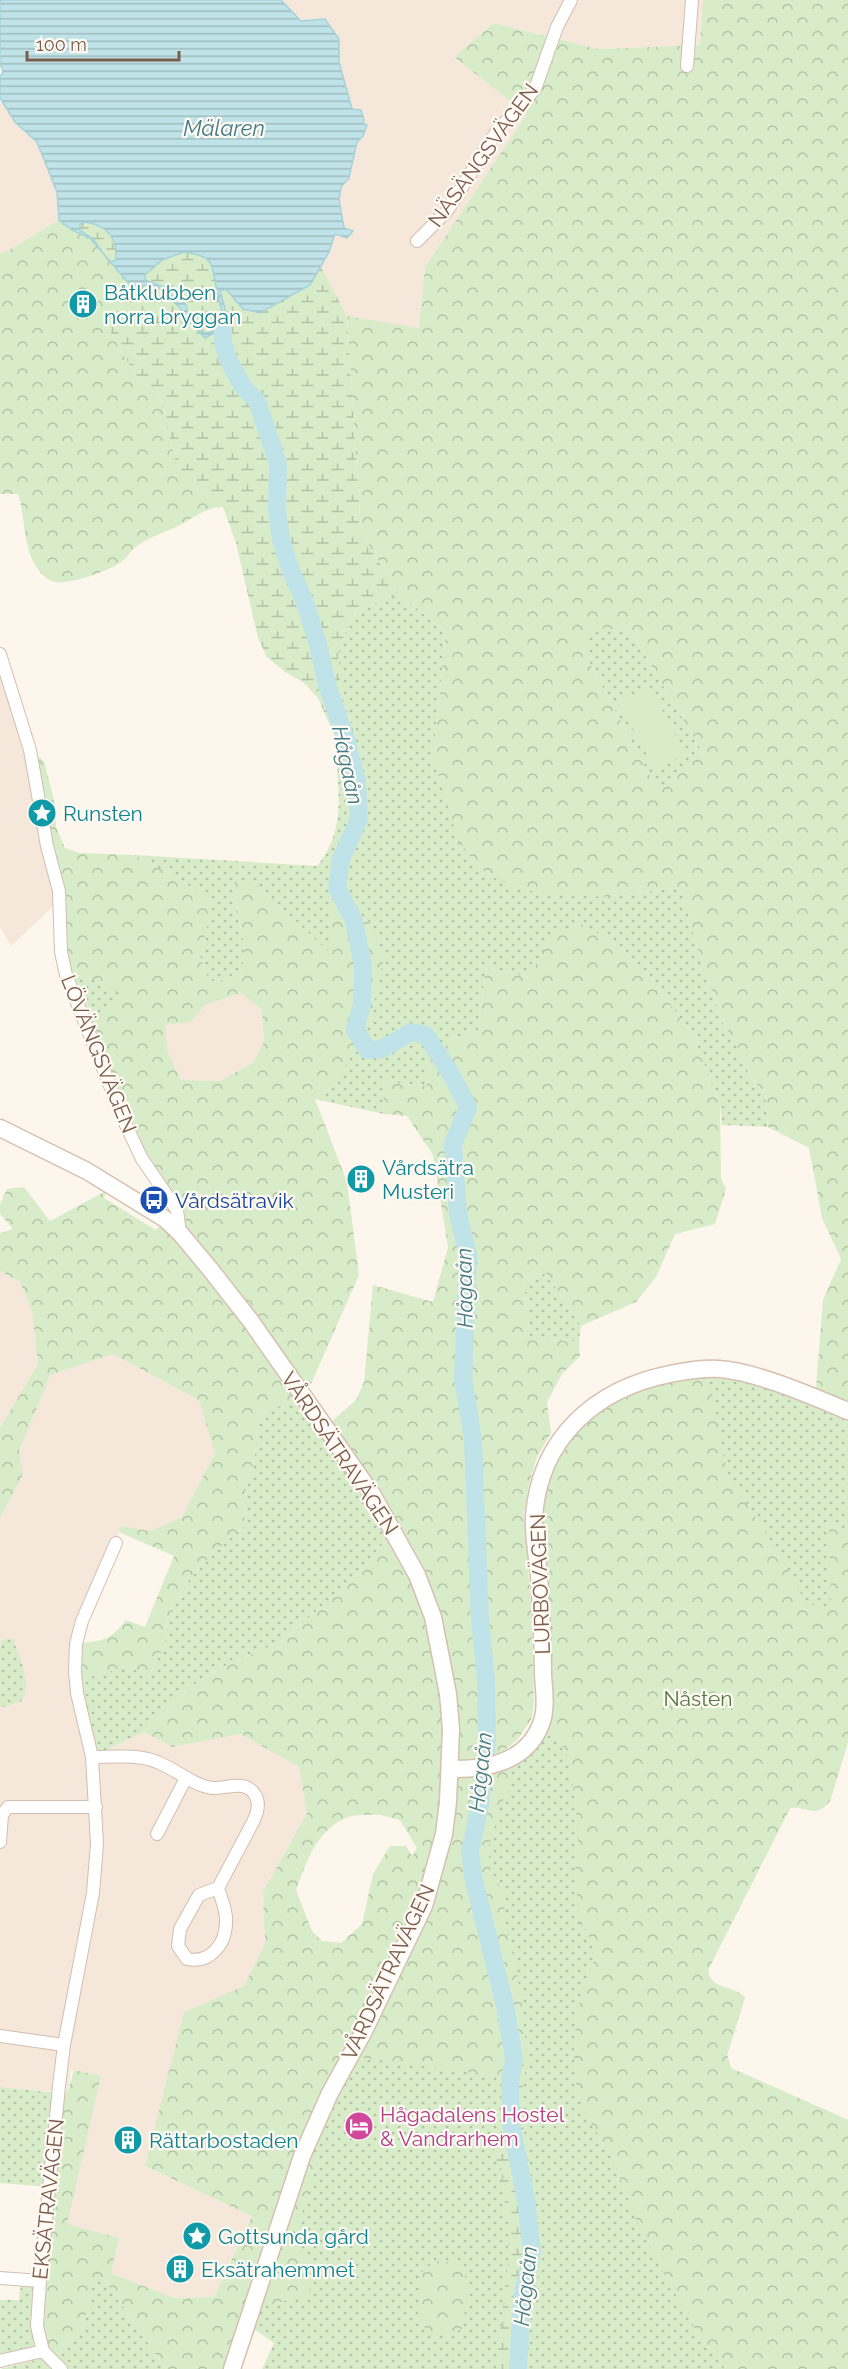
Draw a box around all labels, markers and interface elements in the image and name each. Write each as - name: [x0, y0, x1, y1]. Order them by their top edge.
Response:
- scale bar: [27, 24, 178, 62]
- text: 100 m: [36, 34, 87, 55]
- street label: NÄSÄNGSVÄGEN: [423, 78, 543, 232]
- water label: Mälaren: [183, 115, 265, 141]
- place label: Båtklubben norra bryggan: [104, 280, 241, 329]
- building icon: Båtklubben norra bryggan: [67, 288, 99, 320]
- water label: Hågaån: [327, 723, 369, 807]
- place icon: Runsten: [26, 797, 58, 829]
- place label: Runsten: [63, 801, 143, 826]
- street label: LÖVÄNGSVÄGEN: [56, 971, 142, 1137]
- place label: Vårdsätra Musteri: [382, 1155, 474, 1204]
- building icon: Vårdsätra Musteri: [345, 1163, 377, 1195]
- bus stop icon: Vårdsätravik: [138, 1184, 170, 1216]
- place label: Vårdsätravik: [175, 1188, 294, 1213]
- water label: Hågaån: [450, 1248, 478, 1328]
- street label: VÅRDSÄTRAVÄGEN: [276, 1367, 404, 1539]
- street label: LURBOVÄGEN: [525, 1513, 555, 1655]
- park label: Nåsten: [663, 1686, 733, 1711]
- water label: Hågaån: [463, 1731, 497, 1813]
- street label: VÅRDSÄTRAVÄGEN: [336, 1880, 440, 2064]
- place label: Hågadalens Hostel & Vandrarhem: [380, 2102, 565, 2151]
- hotel icon: Hågadalens Hostel & Vandrarhem: [343, 2110, 375, 2142]
- street label: EKSÄTRAVÄGEN: [27, 2117, 69, 2281]
- building icon: Rättarbostaden: [112, 2124, 144, 2156]
- place label: Rättarbostaden: [149, 2128, 299, 2153]
- place icon: Gottsunda gård: [181, 2220, 213, 2252]
- place label: Gottsunda gård: [218, 2224, 369, 2249]
- water label: Hågaån: [508, 2245, 542, 2327]
- building icon: Eksätrahemmet: [164, 2253, 196, 2285]
- place label: Eksätrahemmet: [201, 2257, 355, 2282]

